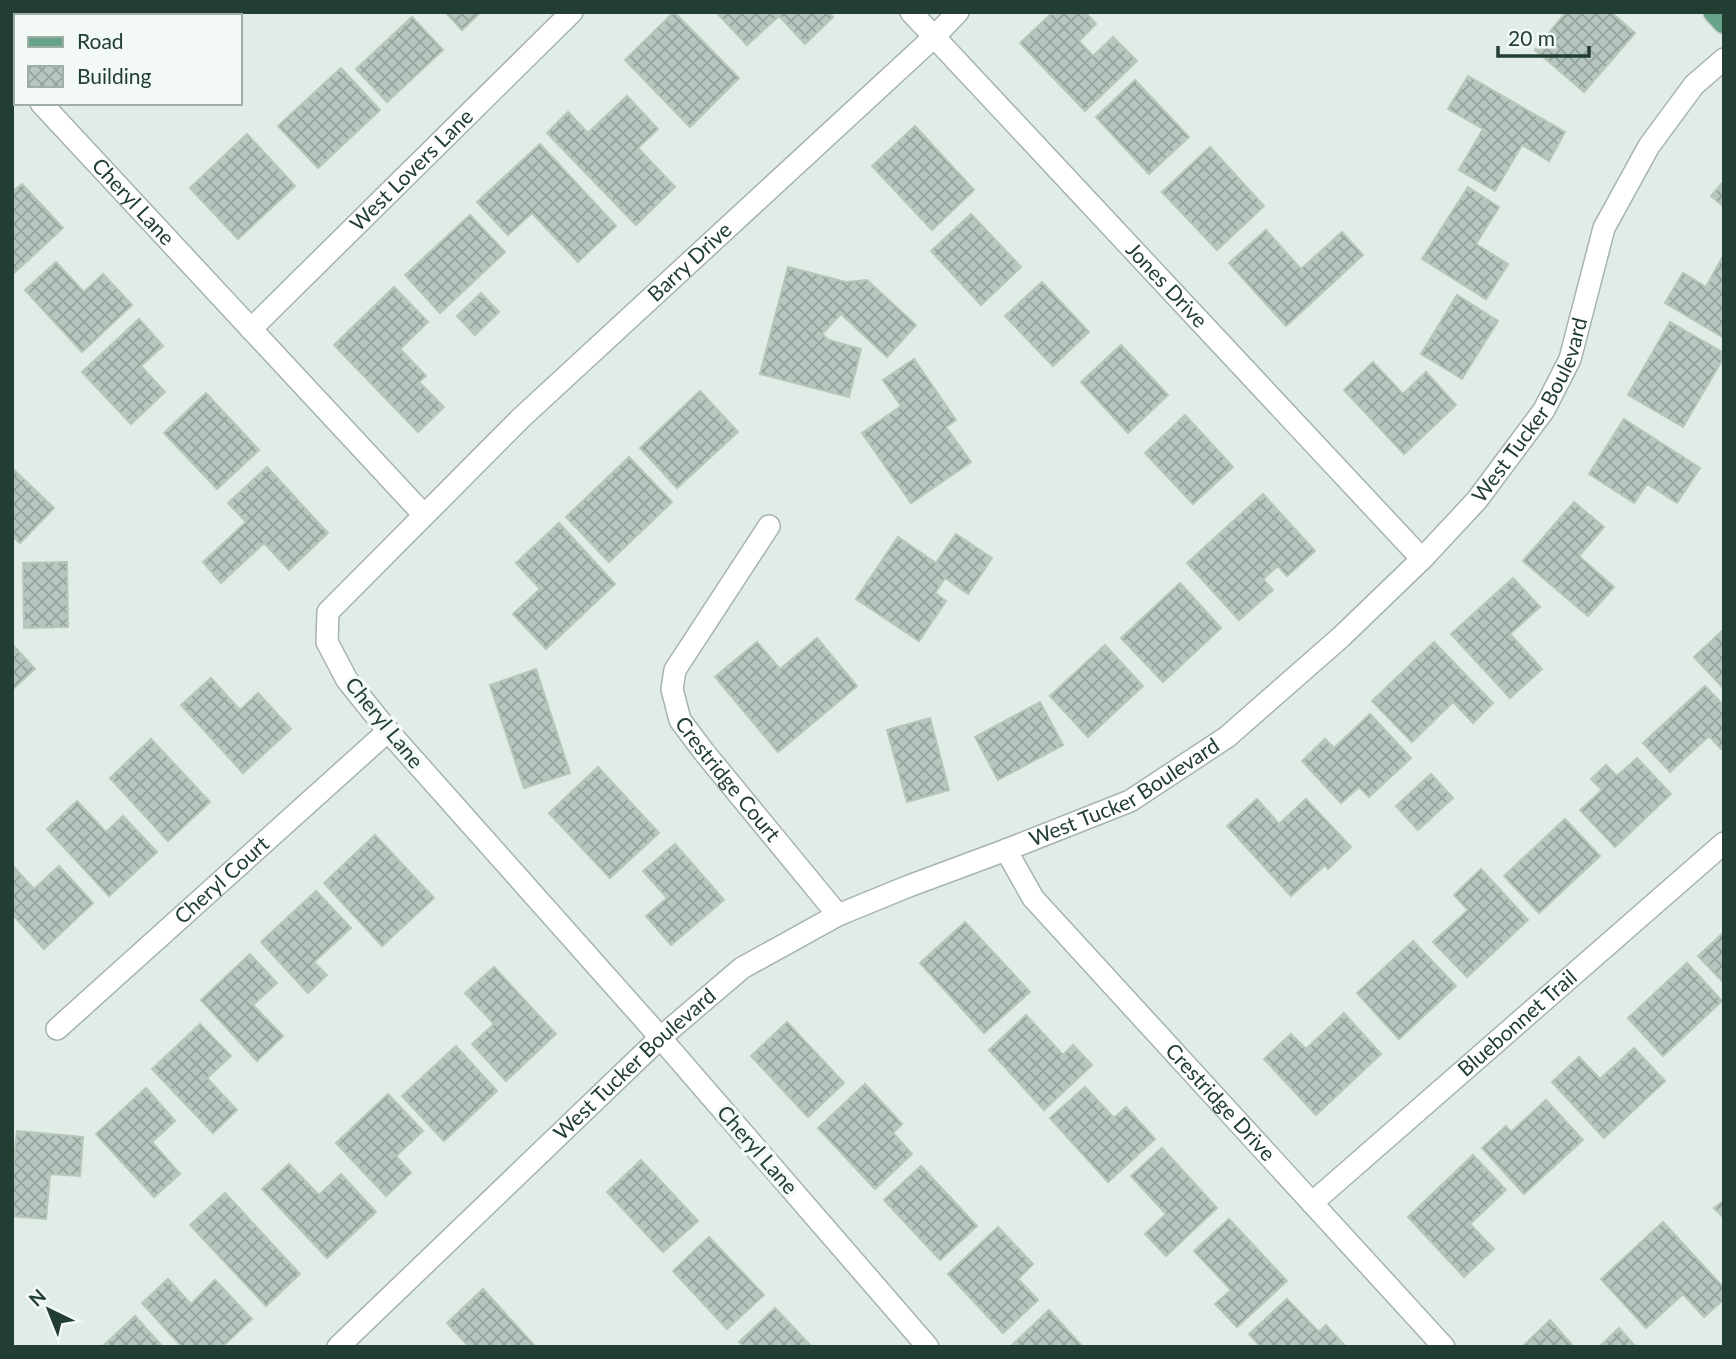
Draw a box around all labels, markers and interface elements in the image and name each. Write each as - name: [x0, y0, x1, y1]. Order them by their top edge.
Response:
- legend: [14, 14, 242, 105]
- scale bar: [1498, 14, 1589, 58]
- text: 20 m: [1508, 25, 1555, 50]
- text: Road: [77, 28, 124, 53]
- text: Building: [77, 63, 152, 88]
- street label: West Lovers Lane: [344, 103, 478, 235]
- street label: Cheryl Lane: [88, 152, 181, 250]
- street label: Barry Drive: [642, 216, 736, 306]
- street label: Jones Drive: [1121, 236, 1213, 332]
- street label: West Tucker Boulevard: [1466, 315, 1591, 507]
- street label: Cheryl Lane: [341, 672, 429, 773]
- street label: Crestridge Court: [671, 711, 787, 846]
- street label: West Tucker Boulevard: [1025, 732, 1223, 851]
- street label: Cheryl Court: [169, 830, 274, 928]
- street label: Bluebonnet Trail: [1452, 964, 1581, 1081]
- street label: West Tucker Boulevard: [548, 982, 720, 1144]
- street label: Crestridge Drive: [1161, 1037, 1281, 1165]
- street label: Cheryl Lane: [713, 1099, 804, 1199]
- north arrow: [14, 1275, 84, 1345]
- text: N: [24, 1284, 50, 1311]

